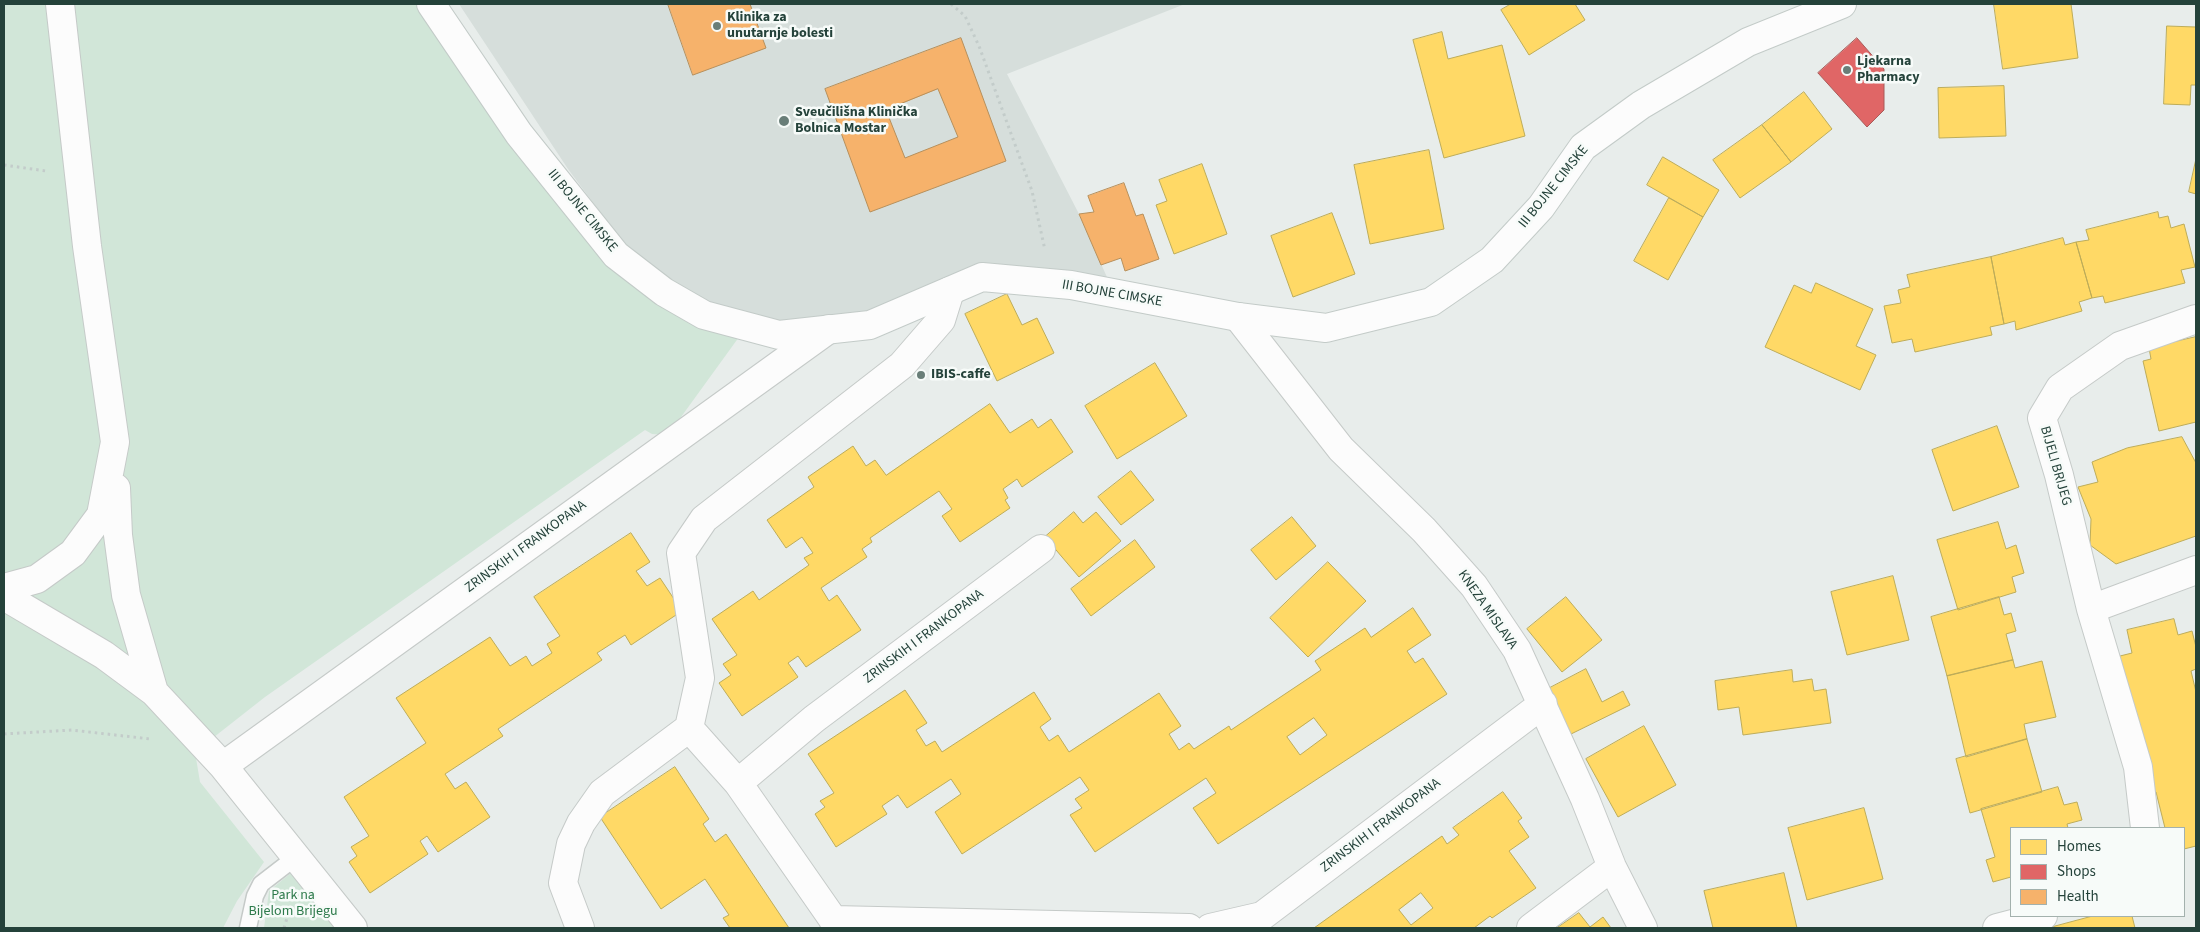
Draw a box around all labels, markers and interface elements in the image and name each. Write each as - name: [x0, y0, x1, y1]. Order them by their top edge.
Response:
- place label: Klinika za unutarnje bolesti: [727, 10, 833, 42]
- marker: Klinika za unutarnje bolesti: [711, 20, 723, 32]
- place label: Ljekarna Pharmacy: [1857, 54, 1920, 86]
- marker: Ljekarna Pharmacy: [1841, 64, 1853, 76]
- place label: Sveučilišna Klinička Bolnica Mostar: [795, 105, 918, 138]
- marker: Sveučilišna Klinička Bolnica Mostar: [777, 114, 791, 128]
- street label: III BOJNE CIMSKE: [1516, 142, 1592, 232]
- street label: III BOJNE CIMSKE: [544, 166, 620, 256]
- street label: III BOJNE CIMSKE: [1061, 277, 1163, 311]
- place label: IBIS-caffe: [931, 367, 991, 383]
- marker: IBIS-caffe: [915, 369, 927, 381]
- street label: BIJELI BRIJEG: [2036, 424, 2074, 508]
- street label: ZRINSKIH I FRANKOPANA: [462, 497, 590, 597]
- street label: KNEZA MISLAVA: [1454, 567, 1520, 653]
- street label: ZRINSKIH I FRANKOPANA: [861, 586, 987, 688]
- street label: ZRINSKIH I FRANKOPANA: [1318, 775, 1444, 877]
- legend: [2010, 827, 2185, 917]
- text: Homes: [2057, 836, 2101, 857]
- text: Shops: [2057, 861, 2096, 882]
- text: Health: [2057, 886, 2099, 907]
- park label: Park na Bijelom Brijegu: [248, 888, 338, 920]

